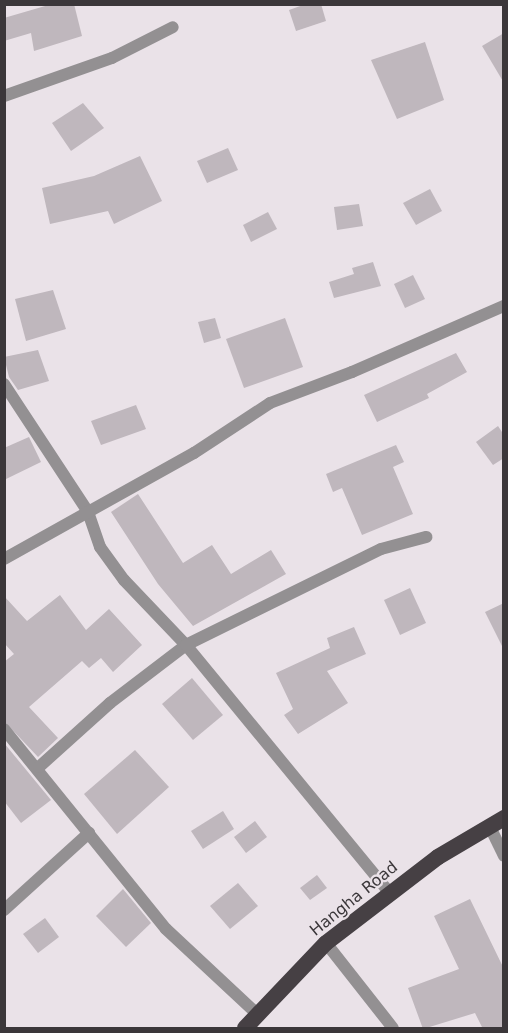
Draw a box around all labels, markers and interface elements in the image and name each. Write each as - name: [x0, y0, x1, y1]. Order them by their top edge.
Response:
- street label: Hangha Road: [306, 858, 402, 940]

